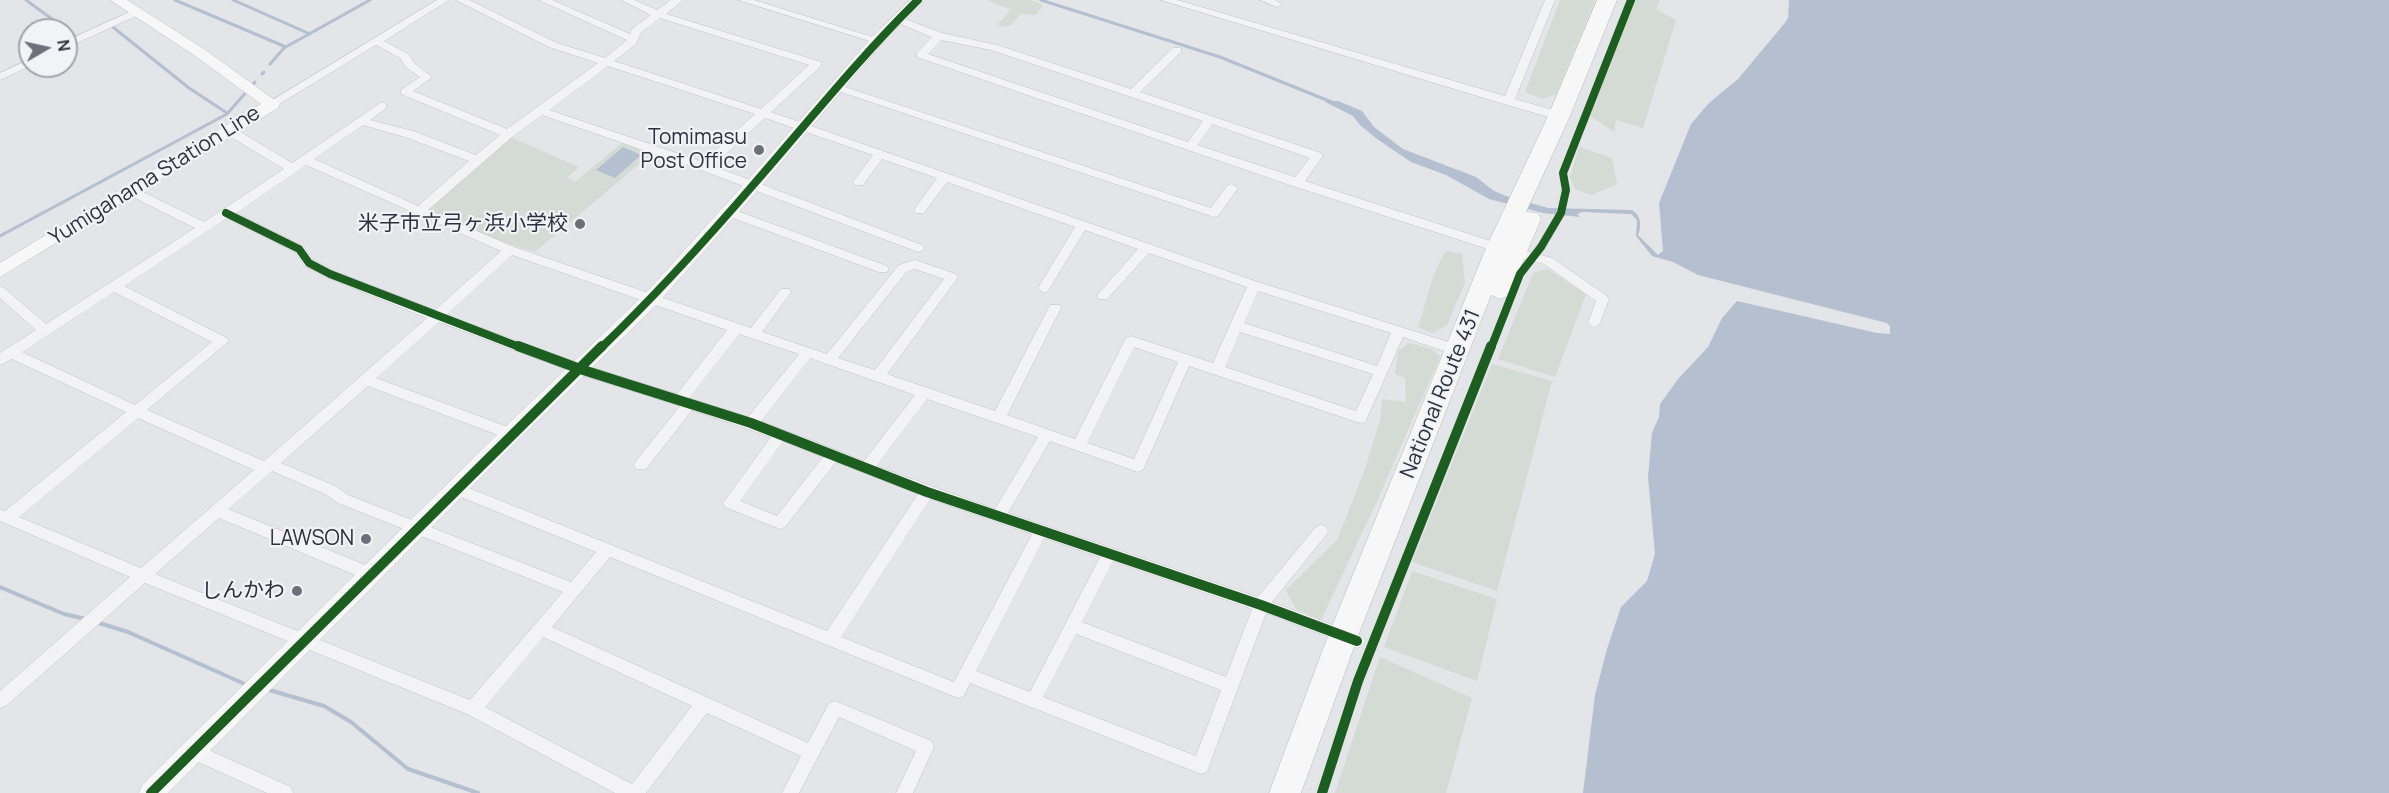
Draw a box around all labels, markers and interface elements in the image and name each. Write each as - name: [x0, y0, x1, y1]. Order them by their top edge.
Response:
- north arrow: [18, 18, 78, 78]
- text: N: [52, 38, 76, 53]
- street label: Yumigahama Station Line: [45, 101, 265, 251]
- place label: Tomimasu Post Office: [641, 125, 747, 175]
- marker: Tomimasu Post Office: [752, 143, 766, 157]
- place label: 米子市立弓ヶ浜小学校: [358, 211, 568, 237]
- marker: 米子市立弓ヶ浜小学校: [573, 217, 587, 231]
- street label: National Route 431: [1396, 306, 1486, 482]
- place label: LAWSON: [270, 526, 354, 552]
- marker: LAWSON: [359, 532, 373, 546]
- place label: しんかわ: [201, 578, 285, 604]
- marker: しんかわ: [290, 584, 304, 598]

